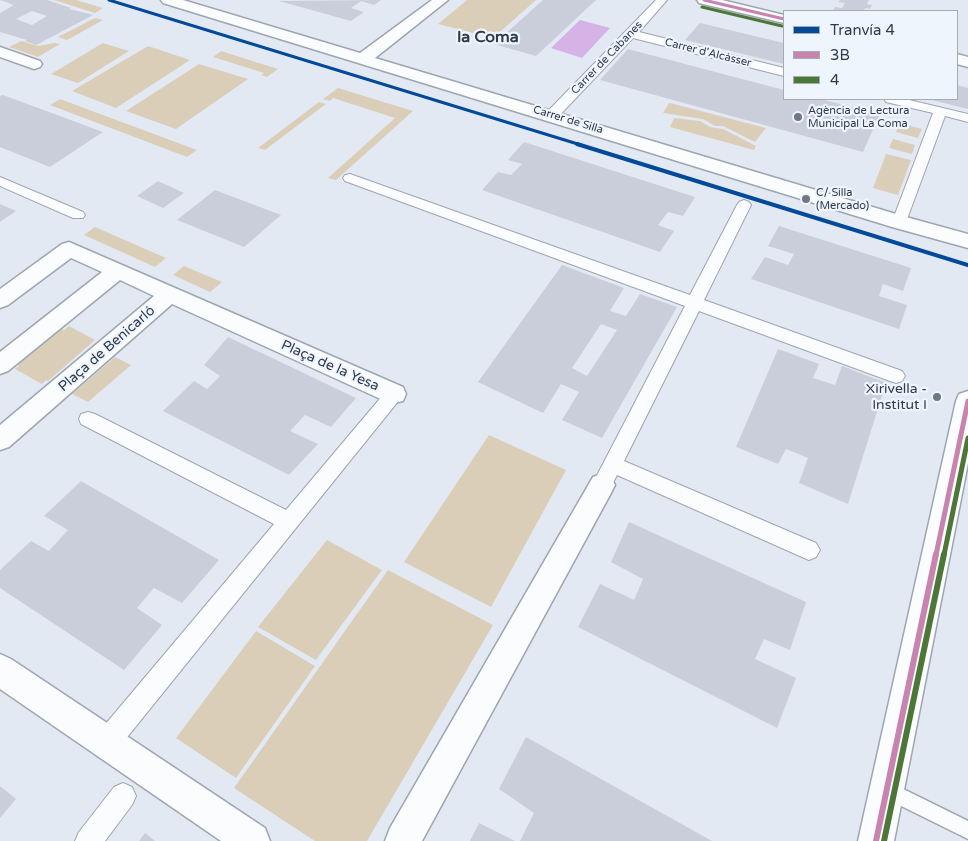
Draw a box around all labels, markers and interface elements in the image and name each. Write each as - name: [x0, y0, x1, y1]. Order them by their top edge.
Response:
- legend: [783, 10, 958, 100]
- street label: Carrer de Cabanes: [569, 19, 645, 97]
- text: Tranvía 4: [830, 21, 895, 39]
- district label: la Coma: [457, 28, 519, 48]
- street label: Carrer d'Alcàsser: [663, 36, 753, 70]
- text: 3B: [830, 46, 850, 64]
- text: 4: [830, 71, 839, 89]
- street label: Carrer de Silla: [531, 103, 605, 137]
- place label: Agència de Lectura Municipal La Coma: [808, 104, 909, 130]
- marker: Agència de Lectura Municipal La Coma: [792, 111, 804, 123]
- place label: C/ Silla (Mercado): [816, 186, 869, 212]
- marker: C/ Silla (Mercado): [800, 193, 812, 205]
- street label: Plaça de Benicarló: [55, 303, 159, 395]
- street label: Plaça de la Yesa: [278, 337, 382, 395]
- place label: Xirivella - Institut I: [866, 381, 927, 414]
- marker: Xirivella - Institut I: [931, 391, 943, 403]

